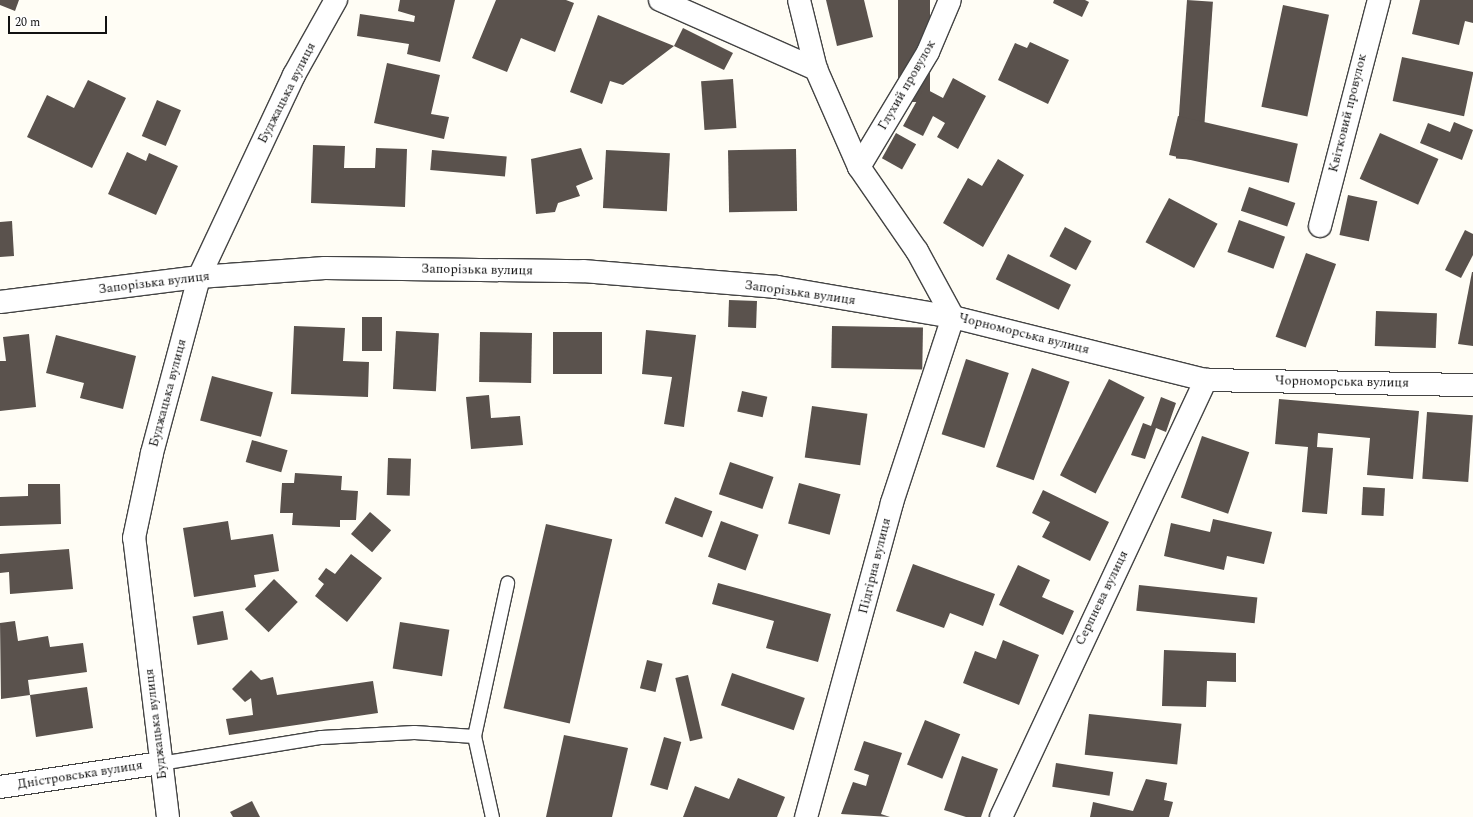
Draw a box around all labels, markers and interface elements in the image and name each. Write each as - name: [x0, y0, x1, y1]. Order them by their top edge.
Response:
- scale bar: [10, 8, 109, 34]
- text: 20 m: [15, 13, 40, 32]
- street label: Глухий провулок: [875, 37, 939, 133]
- street label: Буджацька вулиця: [255, 40, 319, 146]
- street label: Квітковий провулок: [1326, 52, 1370, 174]
- street label: Запорізька вулиця: [421, 261, 533, 279]
- street label: Запорізька вулиця: [97, 268, 211, 298]
- street label: Запорізька вулиця: [743, 277, 857, 309]
- street label: Чорноморська вулиця: [957, 310, 1091, 358]
- street label: Буджацька вулиця: [146, 337, 190, 449]
- street label: Чорноморська вулиця: [1275, 373, 1409, 391]
- street label: Підгірна вулиця: [856, 517, 894, 615]
- street label: Серпнева вулиця: [1072, 548, 1132, 648]
- street label: Буджацька вулиця: [141, 668, 171, 780]
- street label: Дністровська вулиця: [16, 757, 144, 793]

